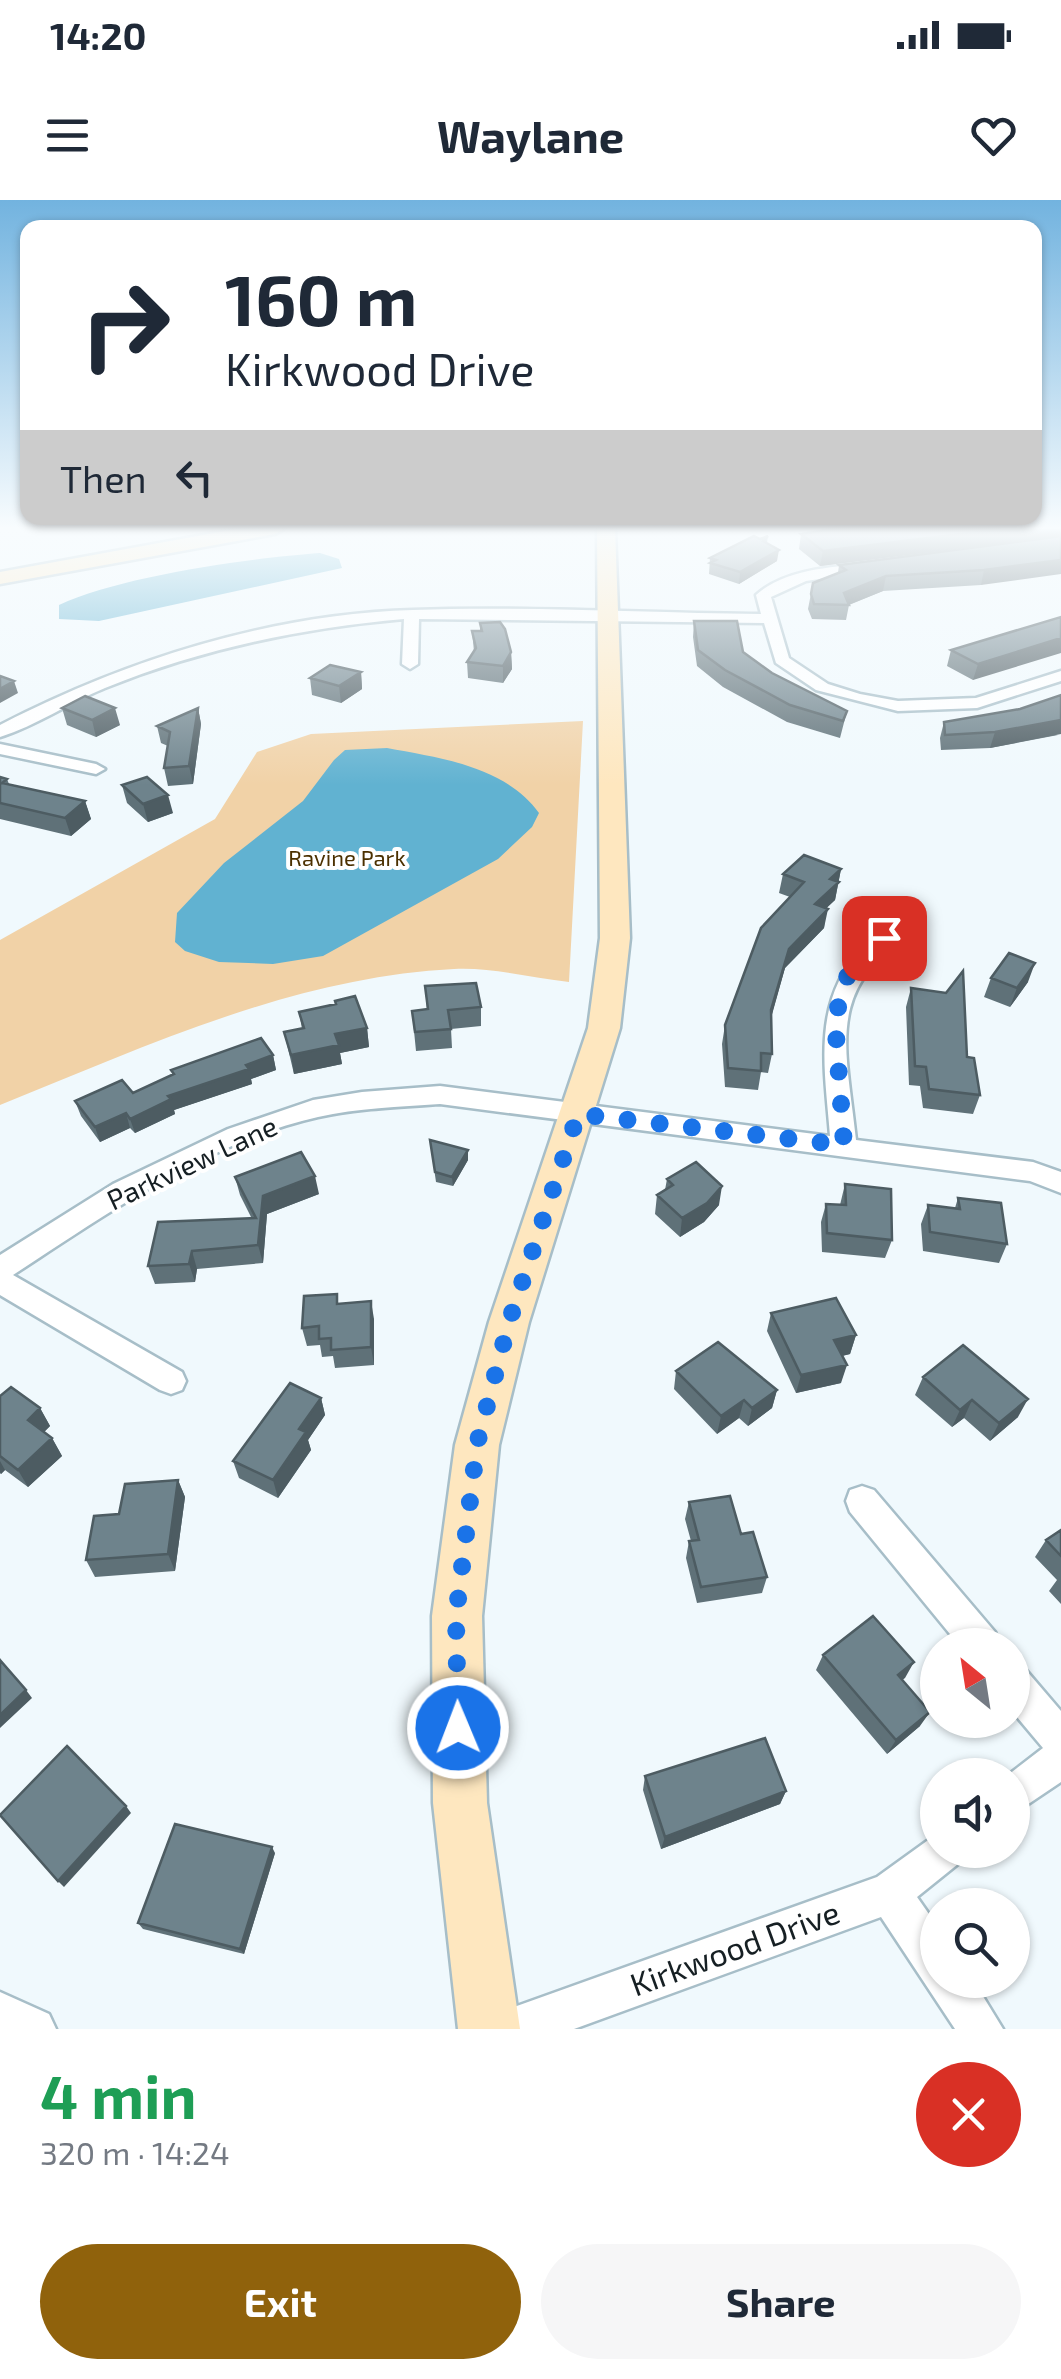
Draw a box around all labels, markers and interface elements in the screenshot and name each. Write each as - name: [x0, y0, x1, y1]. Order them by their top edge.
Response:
- text: 14:20: [50, 12, 146, 58]
- icon: menu: [40, 108, 95, 163]
- text: Waylane: [437, 108, 624, 162]
- icon: heart: [966, 108, 1021, 163]
- text: 160 m: [225, 256, 418, 340]
- icon: right: [60, 260, 190, 390]
- text: Kirkwood Drive: [225, 341, 534, 395]
- icon: left: [167, 450, 222, 505]
- text: Then: [60, 455, 147, 501]
- park label: Ravine Park: [288, 844, 406, 870]
- pin: [842, 896, 927, 981]
- icon: arrive: [857, 911, 912, 966]
- street label: Parkview Lane: [101, 1108, 282, 1216]
- north arrow: [920, 1628, 1030, 1738]
- map controls: [920, 1628, 1030, 1998]
- position arrow: [406, 1676, 510, 1780]
- button: sound: [920, 1758, 1030, 1868]
- button: search: [920, 1888, 1030, 1998]
- street label: Kirkwood Drive: [624, 1892, 844, 2003]
- text: 4 min: [40, 2059, 197, 2131]
- button: close: [916, 2062, 1021, 2167]
- text: 320 m · 14:24: [40, 2133, 230, 2171]
- button: Exit: [40, 2244, 521, 2359]
- button: Share: [541, 2244, 1021, 2359]

